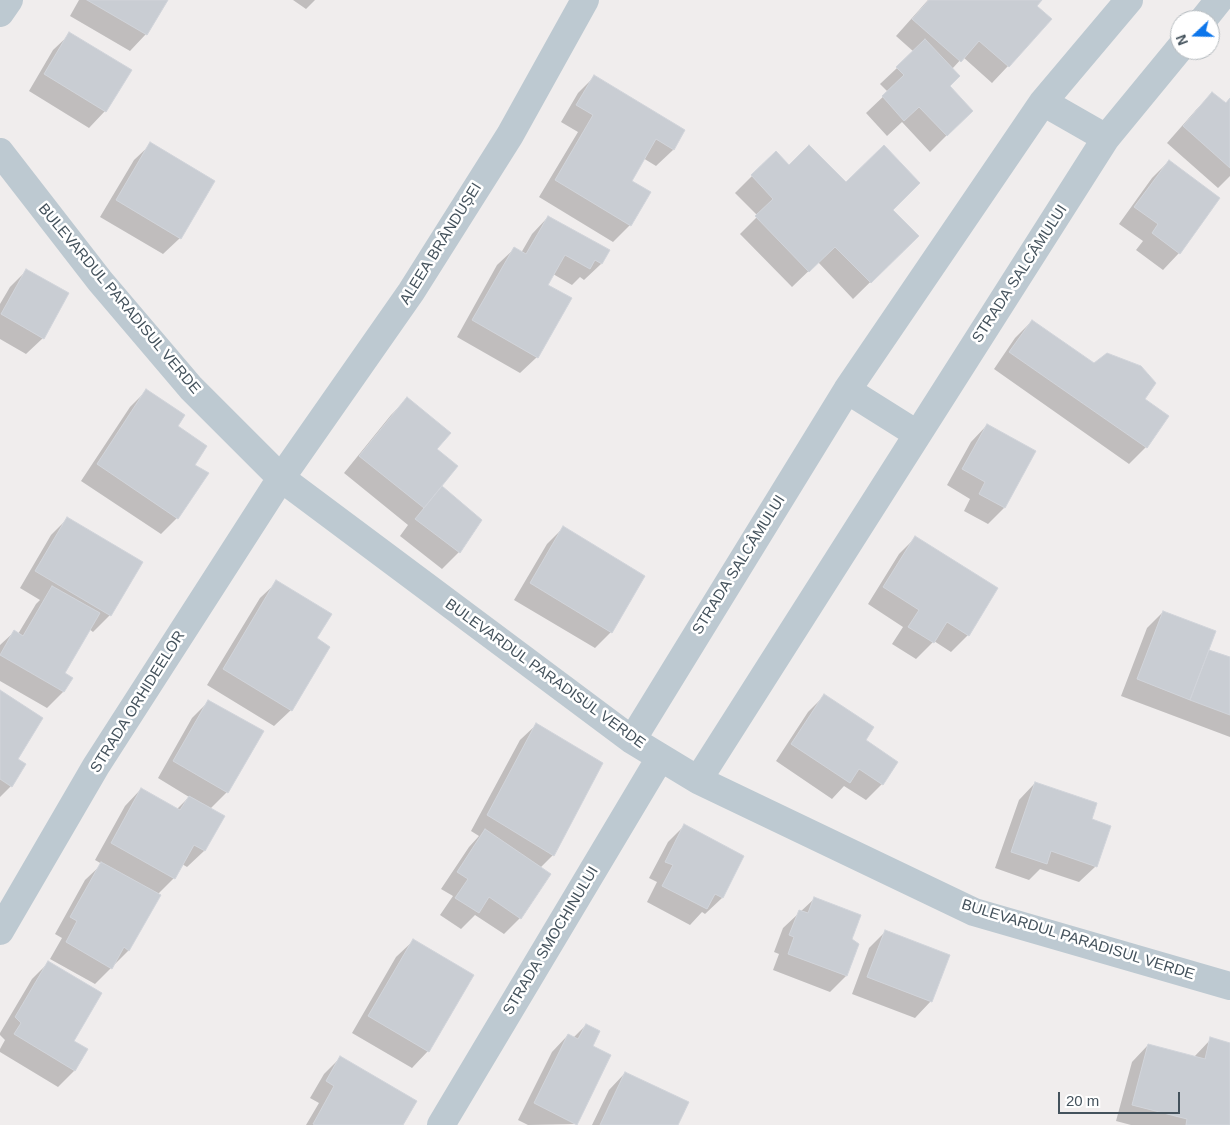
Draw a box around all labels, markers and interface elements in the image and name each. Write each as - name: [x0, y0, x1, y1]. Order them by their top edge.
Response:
- north arrow: [1170, 10, 1220, 60]
- text: N: [1173, 32, 1191, 48]
- street label: ALEEA BRÂNDUȘEI: [396, 180, 486, 308]
- street label: BULEVARDUL PARADISUL VERDE: [34, 200, 204, 398]
- street label: STRADA SALCÂMULUI: [969, 202, 1071, 346]
- street label: STRADA SALCÂMULUI: [689, 492, 789, 638]
- street label: BULEVARDUL PARADISUL VERDE: [441, 595, 649, 753]
- street label: STRADA ORHIDEELOR: [87, 628, 189, 776]
- street label: STRADA SMOCHINULUI: [500, 863, 602, 1019]
- street label: BULEVARDUL PARADISUL VERDE: [959, 896, 1197, 984]
- scale bar: [1060, 1082, 1182, 1114]
- text: 20 m: [1066, 1092, 1099, 1109]

